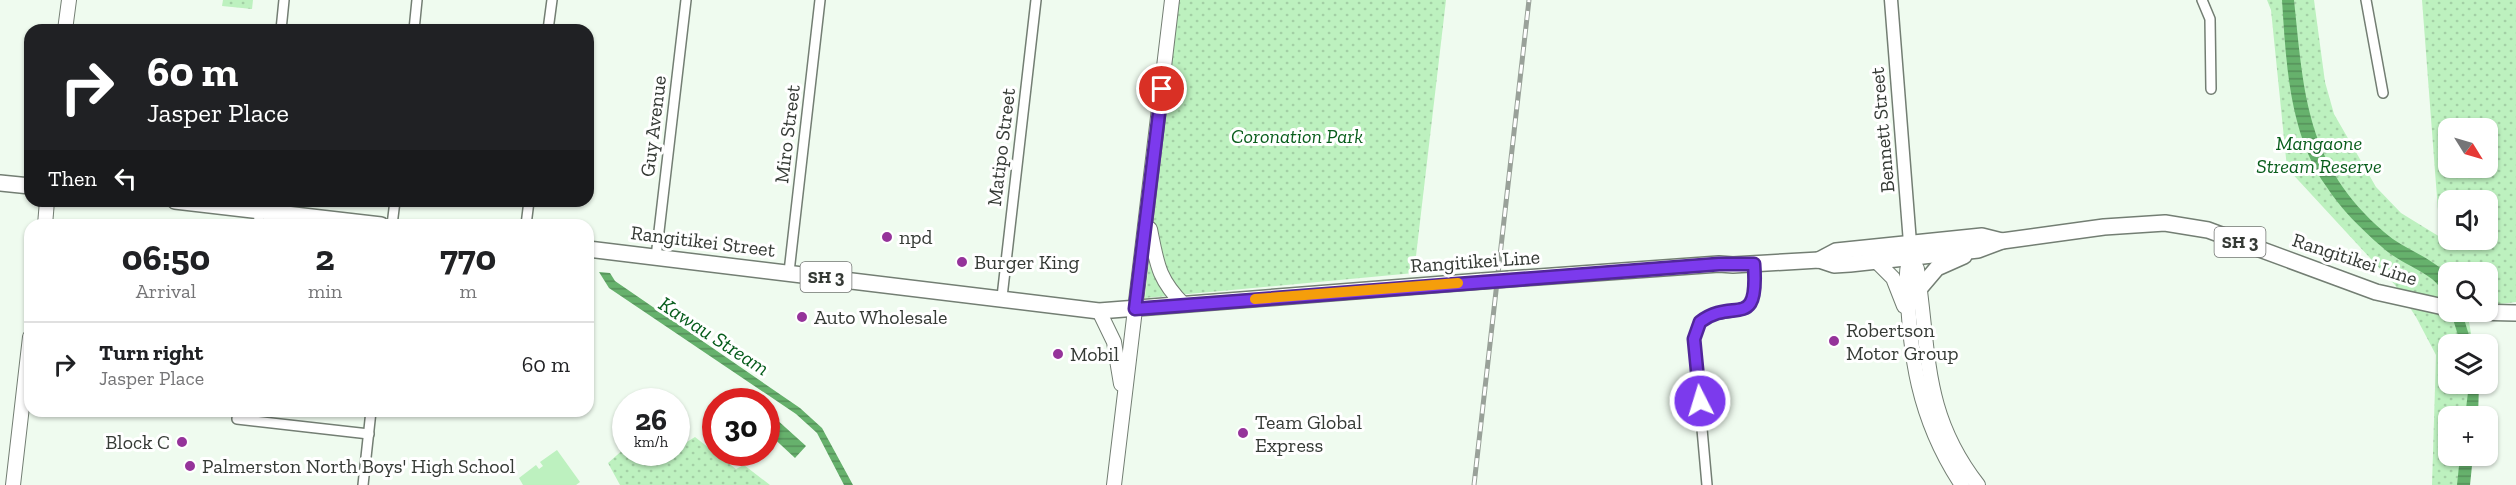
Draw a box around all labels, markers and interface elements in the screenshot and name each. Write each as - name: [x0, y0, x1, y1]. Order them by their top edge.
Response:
- text: 60 m: [147, 46, 238, 97]
- icon: right: [48, 48, 126, 126]
- pin: [1136, 63, 1187, 114]
- street label: Bennett Street: [1865, 66, 1899, 194]
- icon: arrive: [1145, 72, 1178, 105]
- street label: Guy Avenue: [635, 74, 671, 178]
- street label: Miro Street: [769, 83, 805, 185]
- street label: Matipo Street: [982, 86, 1020, 207]
- text: Jasper Place: [147, 97, 289, 129]
- north arrow: [2438, 118, 2498, 178]
- map controls: [2438, 118, 2498, 466]
- park label: Coronation Park: [1231, 124, 1363, 148]
- park label: Mangaone Stream Reserve: [2256, 131, 2382, 178]
- icon: left: [109, 162, 142, 195]
- text: Then: [48, 165, 97, 192]
- button: sound: [2438, 190, 2498, 250]
- street label: Rangitikei Street: [629, 220, 777, 262]
- place label: npd: [899, 225, 932, 249]
- road number: SH 3: [2214, 227, 2266, 257]
- street label: Rangitikei Line: [2289, 228, 2421, 290]
- marker: npd: [880, 230, 894, 244]
- text: 06:50: [122, 236, 210, 279]
- text: 2: [315, 236, 335, 279]
- text: 770: [440, 236, 496, 279]
- street label: Rangitikei Line: [1409, 244, 1541, 278]
- place label: Burger King: [974, 250, 1080, 274]
- marker: Burger King: [955, 255, 969, 269]
- road number: SH 3: [800, 262, 852, 292]
- button: search: [2438, 262, 2498, 322]
- text: Arrival: [136, 279, 196, 303]
- text: min: [308, 279, 342, 303]
- text: m: [459, 279, 477, 303]
- water label: Kawau Stream: [655, 291, 774, 380]
- place label: Auto Wholesale: [814, 305, 947, 329]
- marker: Auto Wholesale: [795, 310, 809, 324]
- place label: Robertson Motor Group: [1846, 318, 1958, 365]
- marker: Robertson Motor Group: [1827, 334, 1841, 348]
- button: layers: [2438, 334, 2498, 394]
- text: Turn right: [99, 339, 203, 366]
- place label: Mobil: [1070, 342, 1119, 366]
- marker: Mobil: [1051, 347, 1065, 361]
- icon: right: [48, 348, 81, 381]
- text: 60 m: [522, 351, 570, 378]
- text: Jasper Place: [99, 366, 204, 390]
- position arrow: [1668, 369, 1732, 433]
- speed limit sign: 30: [702, 388, 780, 466]
- text: 26: [635, 402, 667, 438]
- button: +: [2438, 406, 2498, 466]
- place label: Team Global Express: [1255, 410, 1362, 457]
- marker: Team Global Express: [1236, 426, 1250, 440]
- place label: Block C: [105, 430, 170, 454]
- text: km/h: [634, 433, 668, 451]
- marker: Block C: [175, 435, 189, 449]
- place label: Palmerston North Boys' High School: [202, 454, 515, 478]
- marker: Palmerston North Boys' High School: [183, 459, 197, 473]

